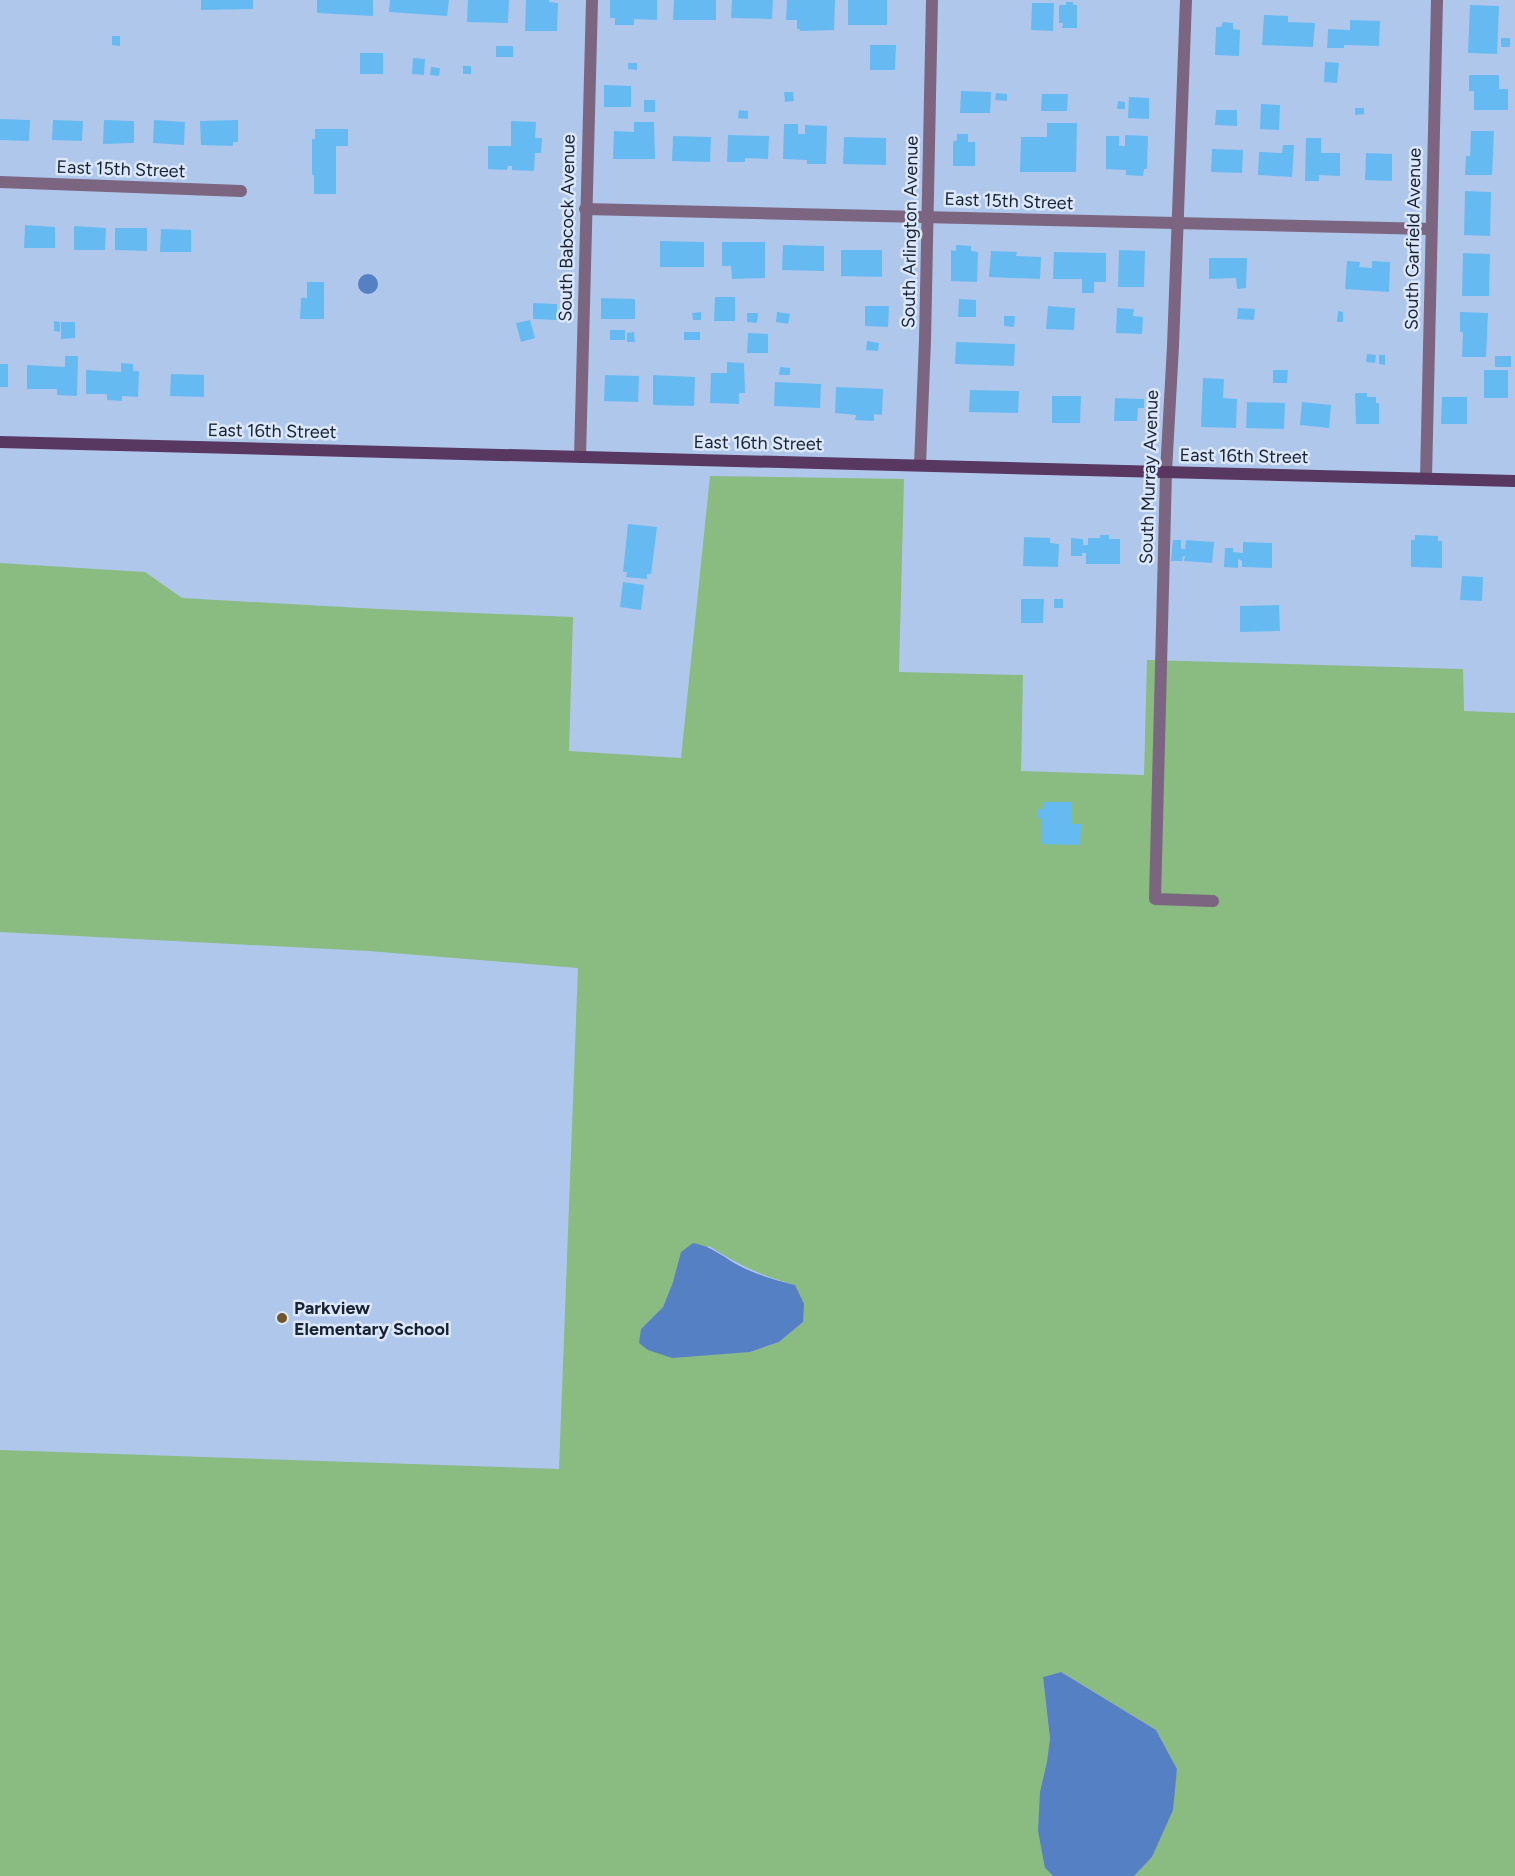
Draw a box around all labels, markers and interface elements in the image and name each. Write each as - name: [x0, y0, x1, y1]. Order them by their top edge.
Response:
- street label: South Babcock Avenue: [554, 134, 580, 322]
- street label: South Arlington Avenue: [897, 135, 923, 328]
- street label: South Garfield Avenue: [1400, 148, 1426, 330]
- street label: East 15th Street: [56, 156, 186, 182]
- street label: East 15th Street: [944, 188, 1074, 214]
- street label: South Murray Avenue: [1135, 389, 1163, 564]
- street label: East 16th Street: [207, 419, 337, 443]
- street label: East 16th Street: [693, 431, 823, 455]
- street label: East 16th Street: [1179, 444, 1309, 468]
- place label: Parkview Elementary School: [294, 1297, 449, 1340]
- marker: Parkview Elementary School: [275, 1311, 289, 1325]

